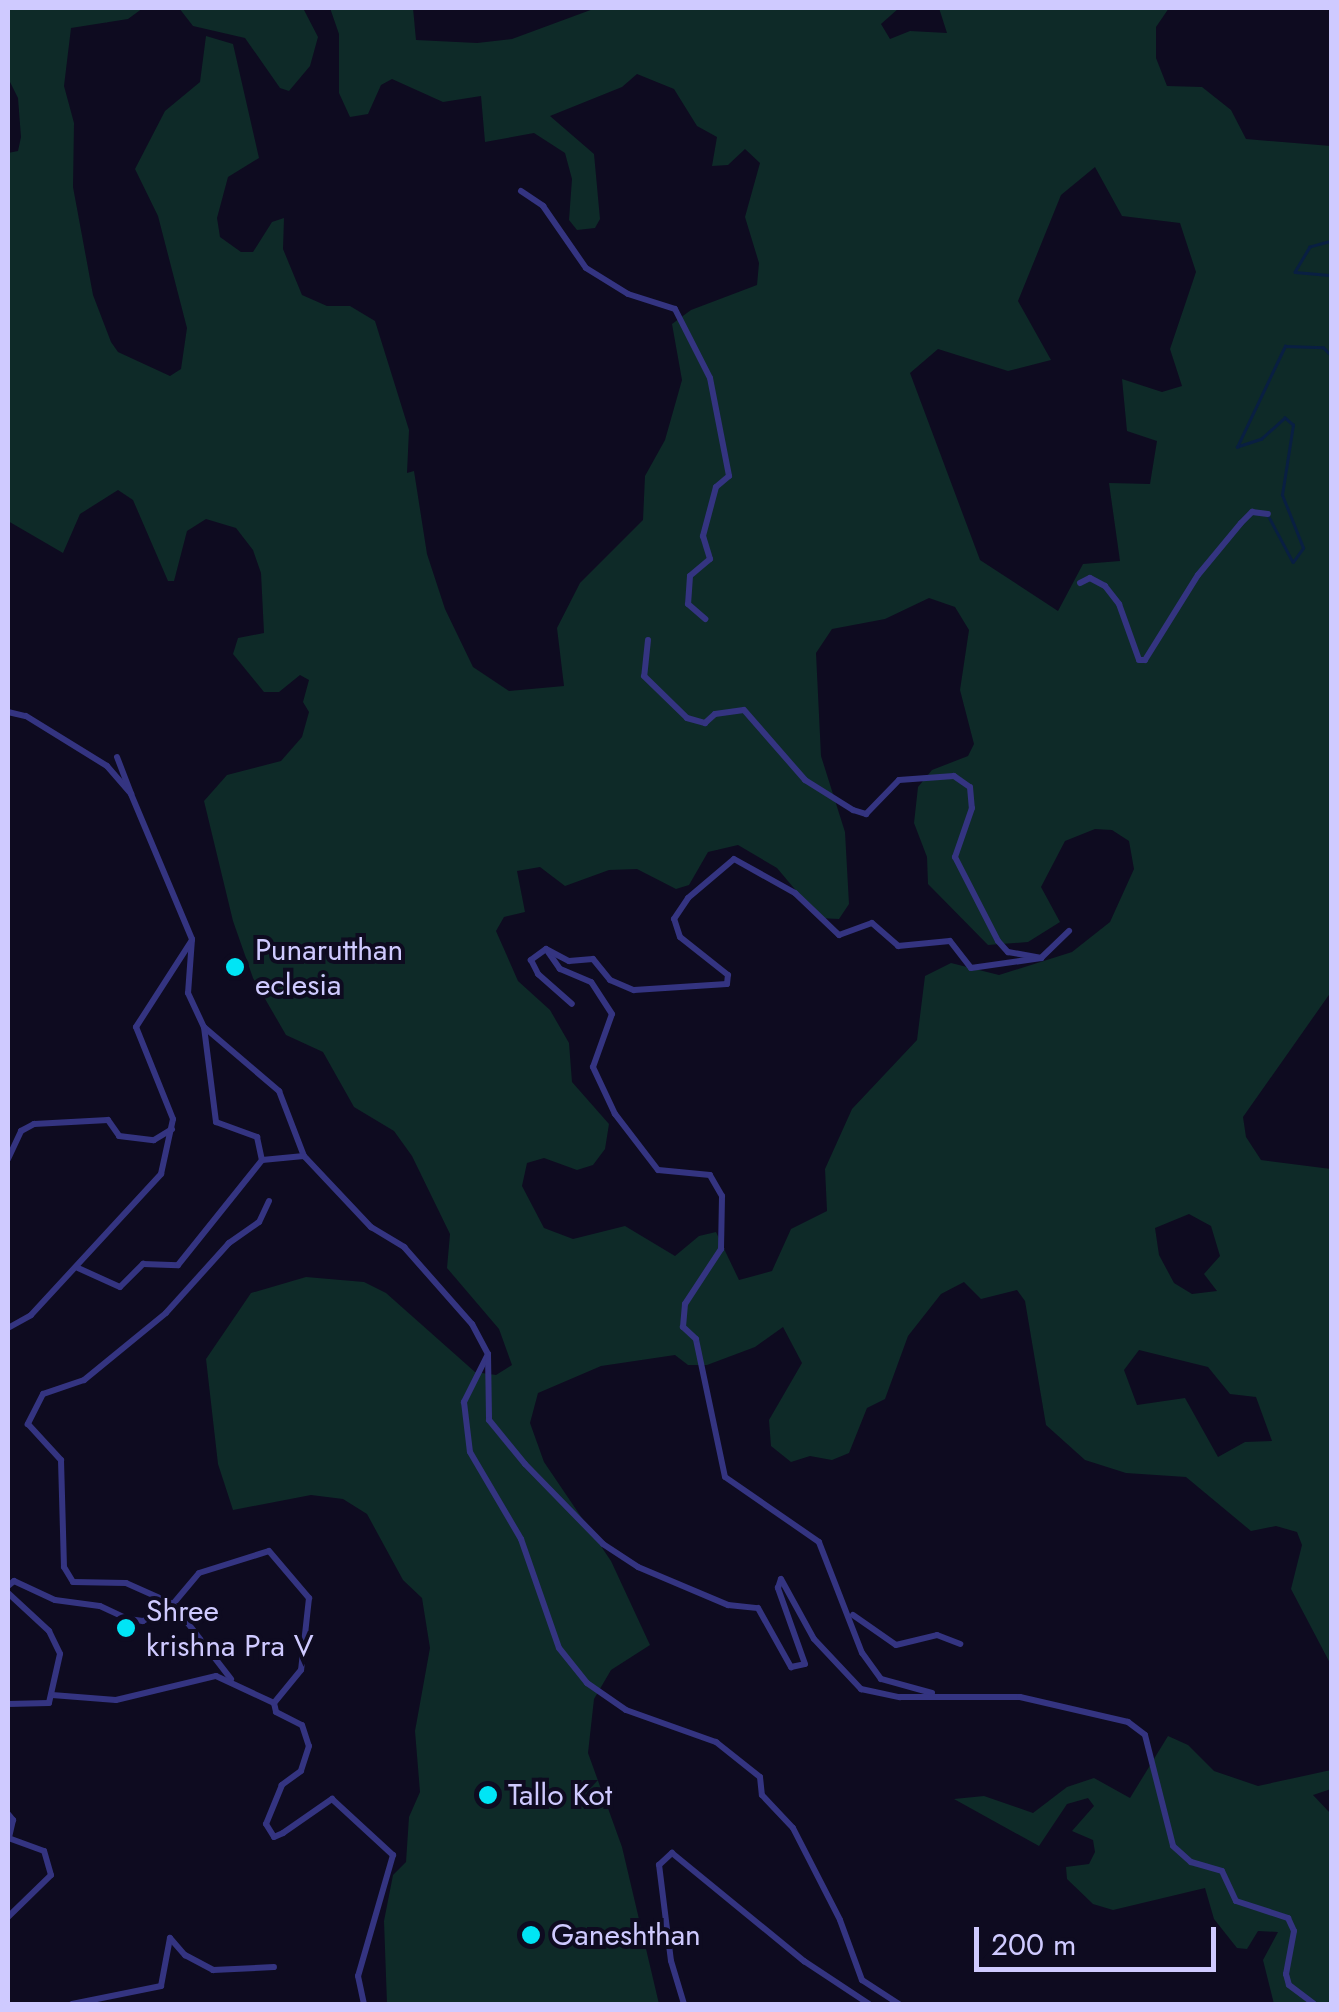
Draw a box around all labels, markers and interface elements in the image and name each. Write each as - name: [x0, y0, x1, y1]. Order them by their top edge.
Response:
- place label: Punarutthan eclesia: [255, 932, 403, 1002]
- marker: Punarutthan eclesia: [224, 956, 246, 978]
- place label: Shree krishna Pra V: [146, 1593, 314, 1664]
- marker: Shree krishna Pra V: [115, 1617, 137, 1639]
- place label: Tallo Kot: [508, 1777, 612, 1813]
- marker: Tallo Kot: [477, 1784, 499, 1806]
- scale bar: [979, 1907, 1222, 1969]
- place label: Ganeshthan: [551, 1917, 701, 1953]
- text: 200 m: [991, 1923, 1076, 1966]
- marker: Ganeshthan: [520, 1924, 542, 1946]

